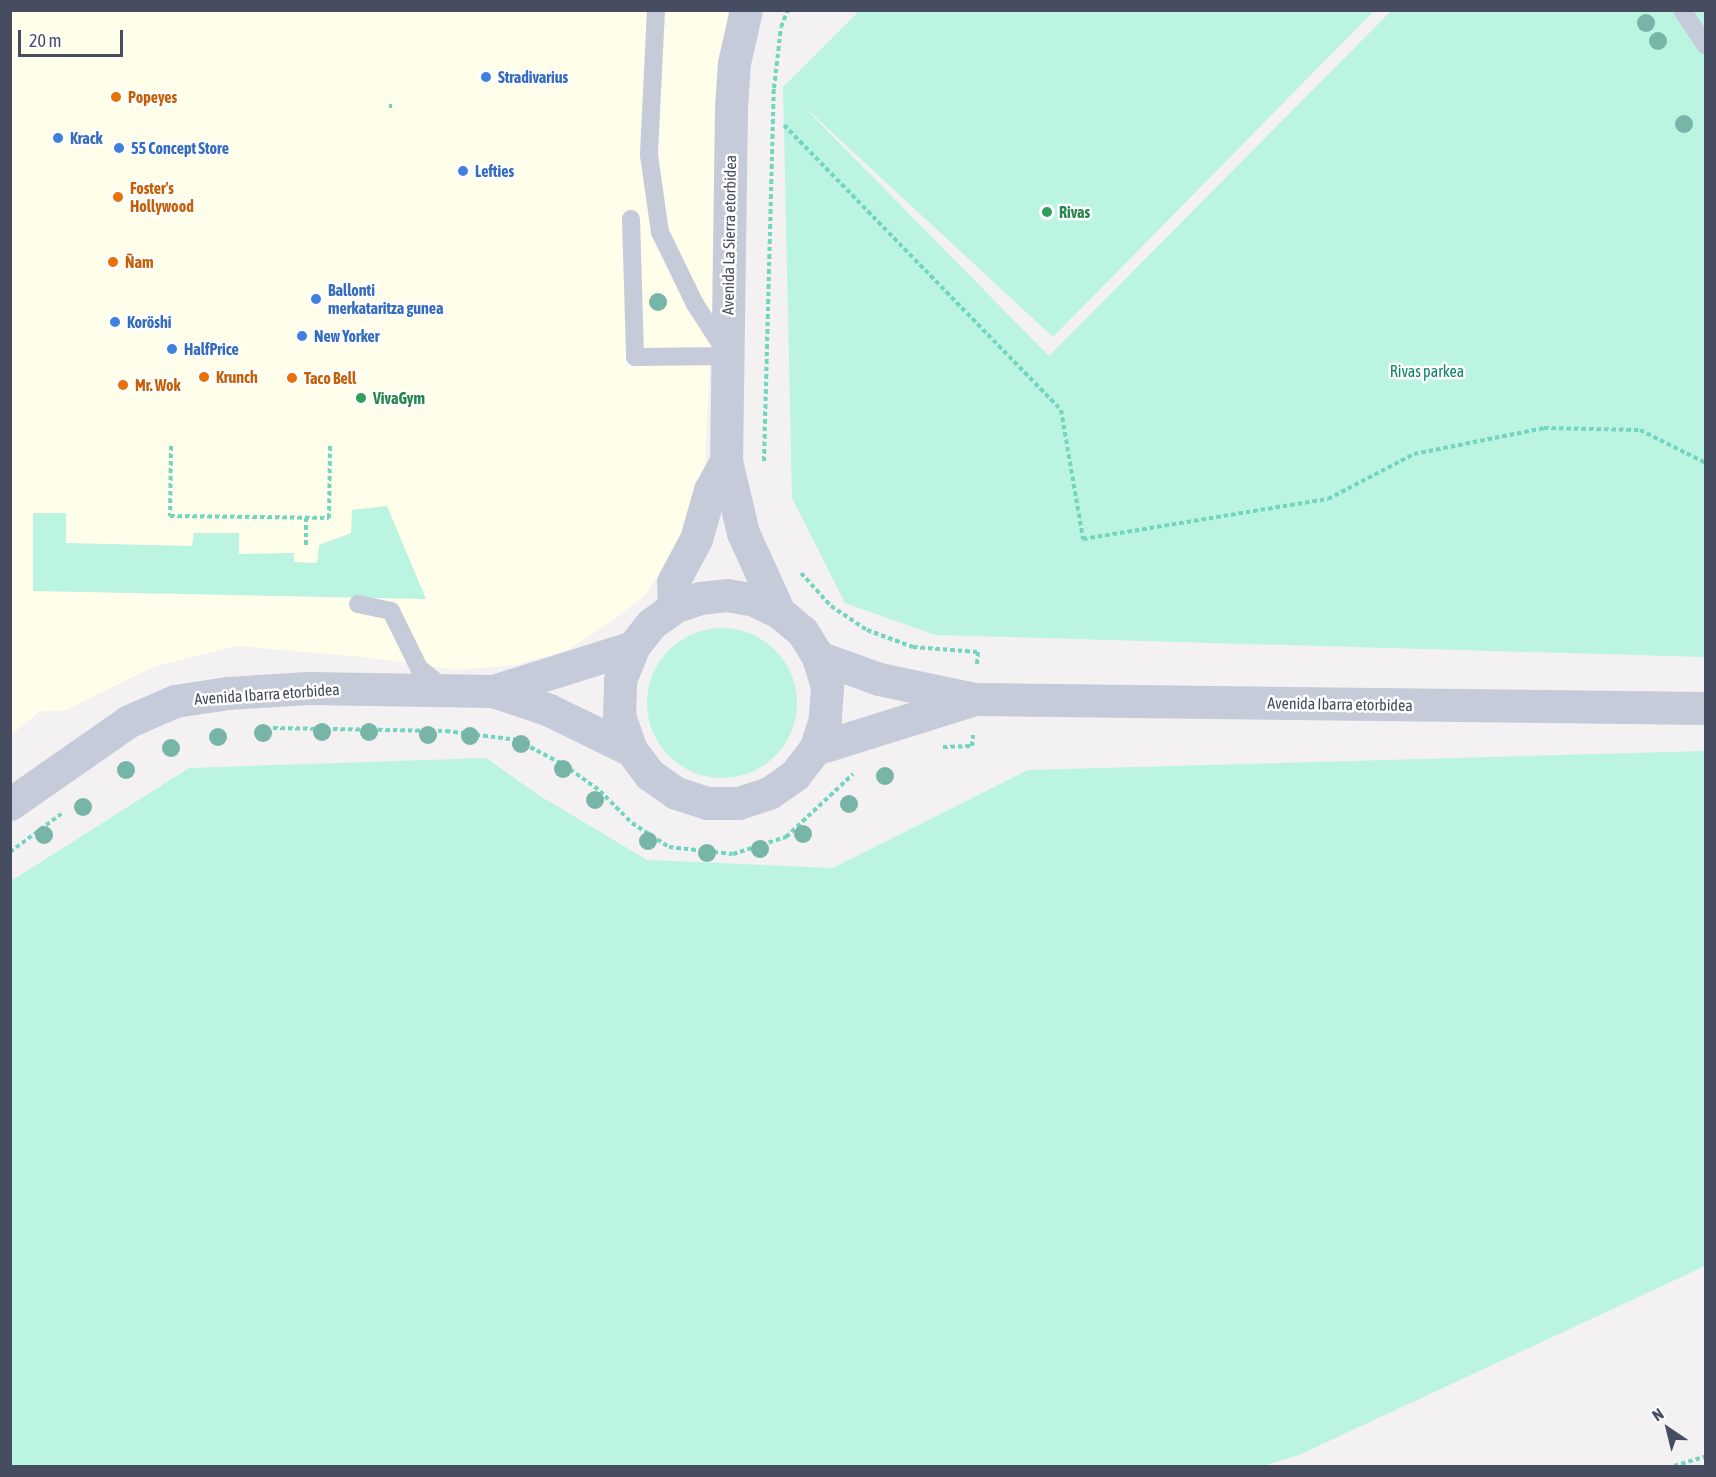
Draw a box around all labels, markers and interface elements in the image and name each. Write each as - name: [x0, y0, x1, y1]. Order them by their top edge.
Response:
- scale bar: [21, 18, 126, 56]
- text: 20 m: [29, 30, 61, 51]
- place label: Stradivarius: [498, 67, 568, 87]
- marker: Stradivarius: [479, 70, 493, 84]
- place label: Popeyes: [128, 87, 177, 107]
- marker: Popeyes: [109, 90, 123, 104]
- place label: Krack: [70, 128, 103, 148]
- marker: Krack: [51, 131, 65, 145]
- place label: 55 Concept Store: [131, 138, 229, 158]
- marker: 55 Concept Store: [112, 141, 126, 155]
- street label: Avenida La Sierra etorbidea: [718, 155, 740, 315]
- place label: Lefties: [475, 161, 514, 181]
- marker: Lefties: [456, 164, 470, 178]
- place label: Foster's Hollywood: [130, 178, 194, 216]
- marker: Foster's Hollywood: [111, 190, 125, 204]
- place label: Rivas: [1059, 202, 1090, 222]
- marker: Rivas: [1040, 205, 1054, 219]
- place label: Ñam: [125, 252, 153, 272]
- marker: Ñam: [106, 255, 120, 269]
- place label: Ballonti merkataritza gunea: [328, 280, 444, 318]
- marker: Ballonti merkataritza gunea: [309, 292, 323, 306]
- place label: Koröshi: [127, 312, 171, 332]
- marker: Koröshi: [108, 315, 122, 329]
- place label: New Yorker: [314, 326, 379, 346]
- marker: New Yorker: [295, 329, 309, 343]
- place label: HalfPrice: [184, 339, 239, 359]
- marker: HalfPrice: [165, 342, 179, 356]
- park label: Rivas parkea: [1390, 361, 1464, 381]
- place label: Krunch: [216, 367, 258, 387]
- place label: Taco Bell: [304, 368, 356, 388]
- marker: Krunch: [197, 370, 211, 384]
- marker: Taco Bell: [285, 371, 299, 385]
- place label: Mr. Wok: [135, 375, 181, 395]
- marker: Mr. Wok: [116, 378, 130, 392]
- place label: VivaGym: [373, 388, 425, 408]
- marker: VivaGym: [354, 391, 368, 405]
- street label: Avenida Ibarra etorbidea: [194, 679, 340, 709]
- street label: Avenida Ibarra etorbidea: [1267, 693, 1413, 715]
- north arrow: [1638, 1399, 1698, 1459]
- text: N: [1649, 1404, 1667, 1424]

